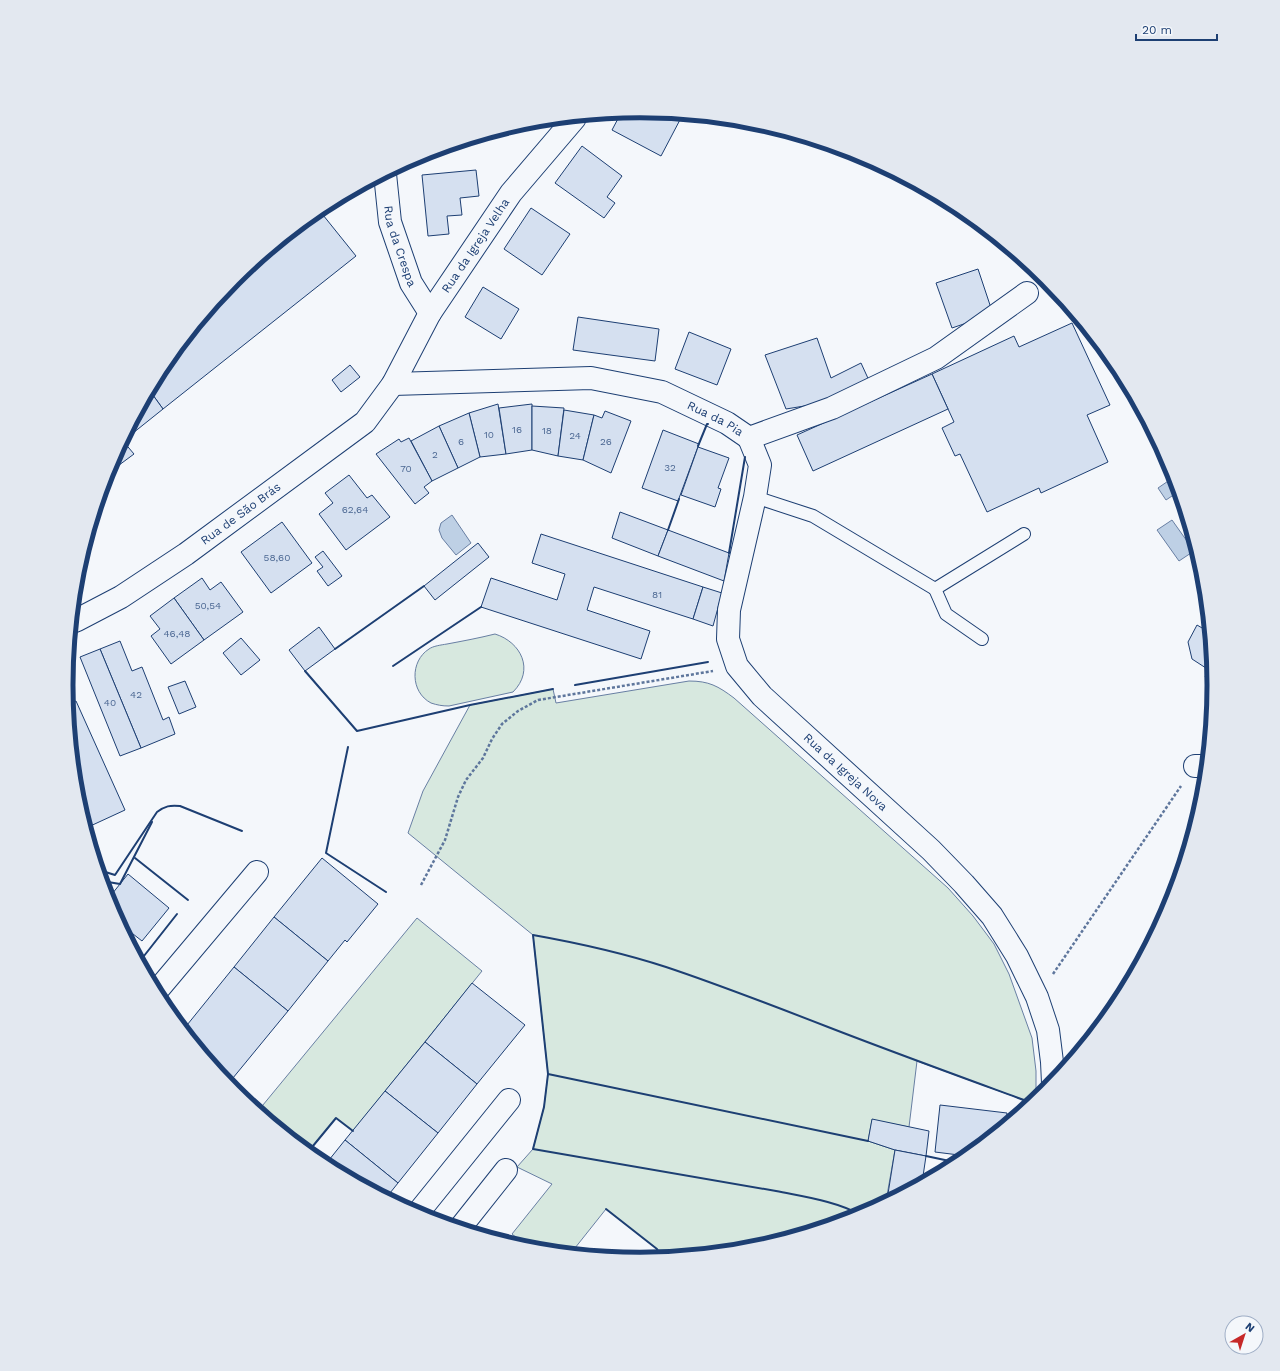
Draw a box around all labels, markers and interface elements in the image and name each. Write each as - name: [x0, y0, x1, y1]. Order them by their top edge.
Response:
- scale bar: [1136, 16, 1217, 42]
- text: 20 m: [1142, 23, 1172, 37]
- street label: Rua da Igreja Velha: [439, 195, 512, 295]
- street label: Rua da Crespa: [381, 205, 419, 290]
- street label: Rua da Pia: [685, 398, 746, 439]
- house number: 16: [512, 424, 522, 435]
- house number: 18: [542, 425, 552, 436]
- house number: 10: [484, 429, 494, 440]
- house number: 24: [569, 430, 581, 441]
- house number: 6: [458, 436, 464, 447]
- house number: 26: [600, 436, 612, 447]
- house number: 2: [432, 449, 438, 460]
- house number: 32: [664, 462, 676, 473]
- house number: 70: [400, 463, 412, 474]
- street label: Rua de São Brás: [198, 480, 283, 548]
- house number: 62,64: [342, 504, 368, 515]
- house number: 58,60: [264, 552, 290, 563]
- house number: 81: [652, 589, 662, 600]
- house number: 50,54: [195, 600, 221, 611]
- house number: 46,48: [163, 628, 191, 639]
- house number: 42: [130, 689, 142, 700]
- house number: 40: [104, 697, 116, 708]
- street label: Rua da Igreja Nova: [801, 730, 890, 814]
- north arrow: [1224, 1315, 1264, 1355]
- text: N: [1243, 1320, 1257, 1335]

